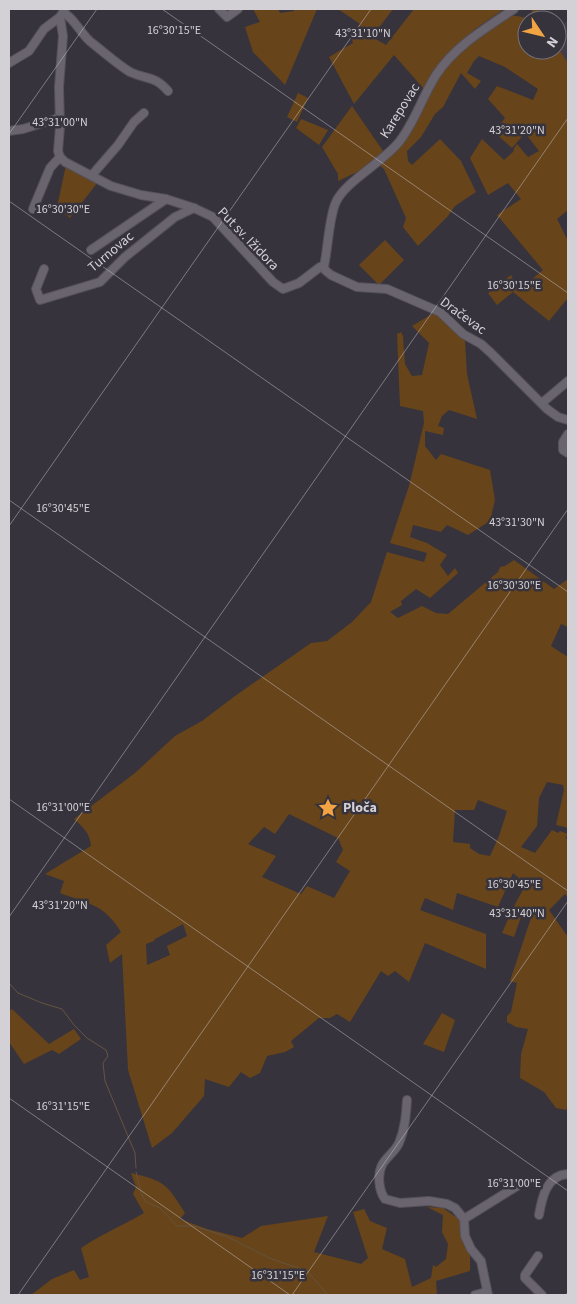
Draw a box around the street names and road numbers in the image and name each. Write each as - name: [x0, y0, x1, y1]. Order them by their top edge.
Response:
- street label: Karepovac: [375, 79, 425, 143]
- street label: Put sv. Ižidora: [213, 203, 283, 275]
- street label: Turnovac: [84, 227, 139, 277]
- street label: Dračevac: [436, 292, 491, 340]

